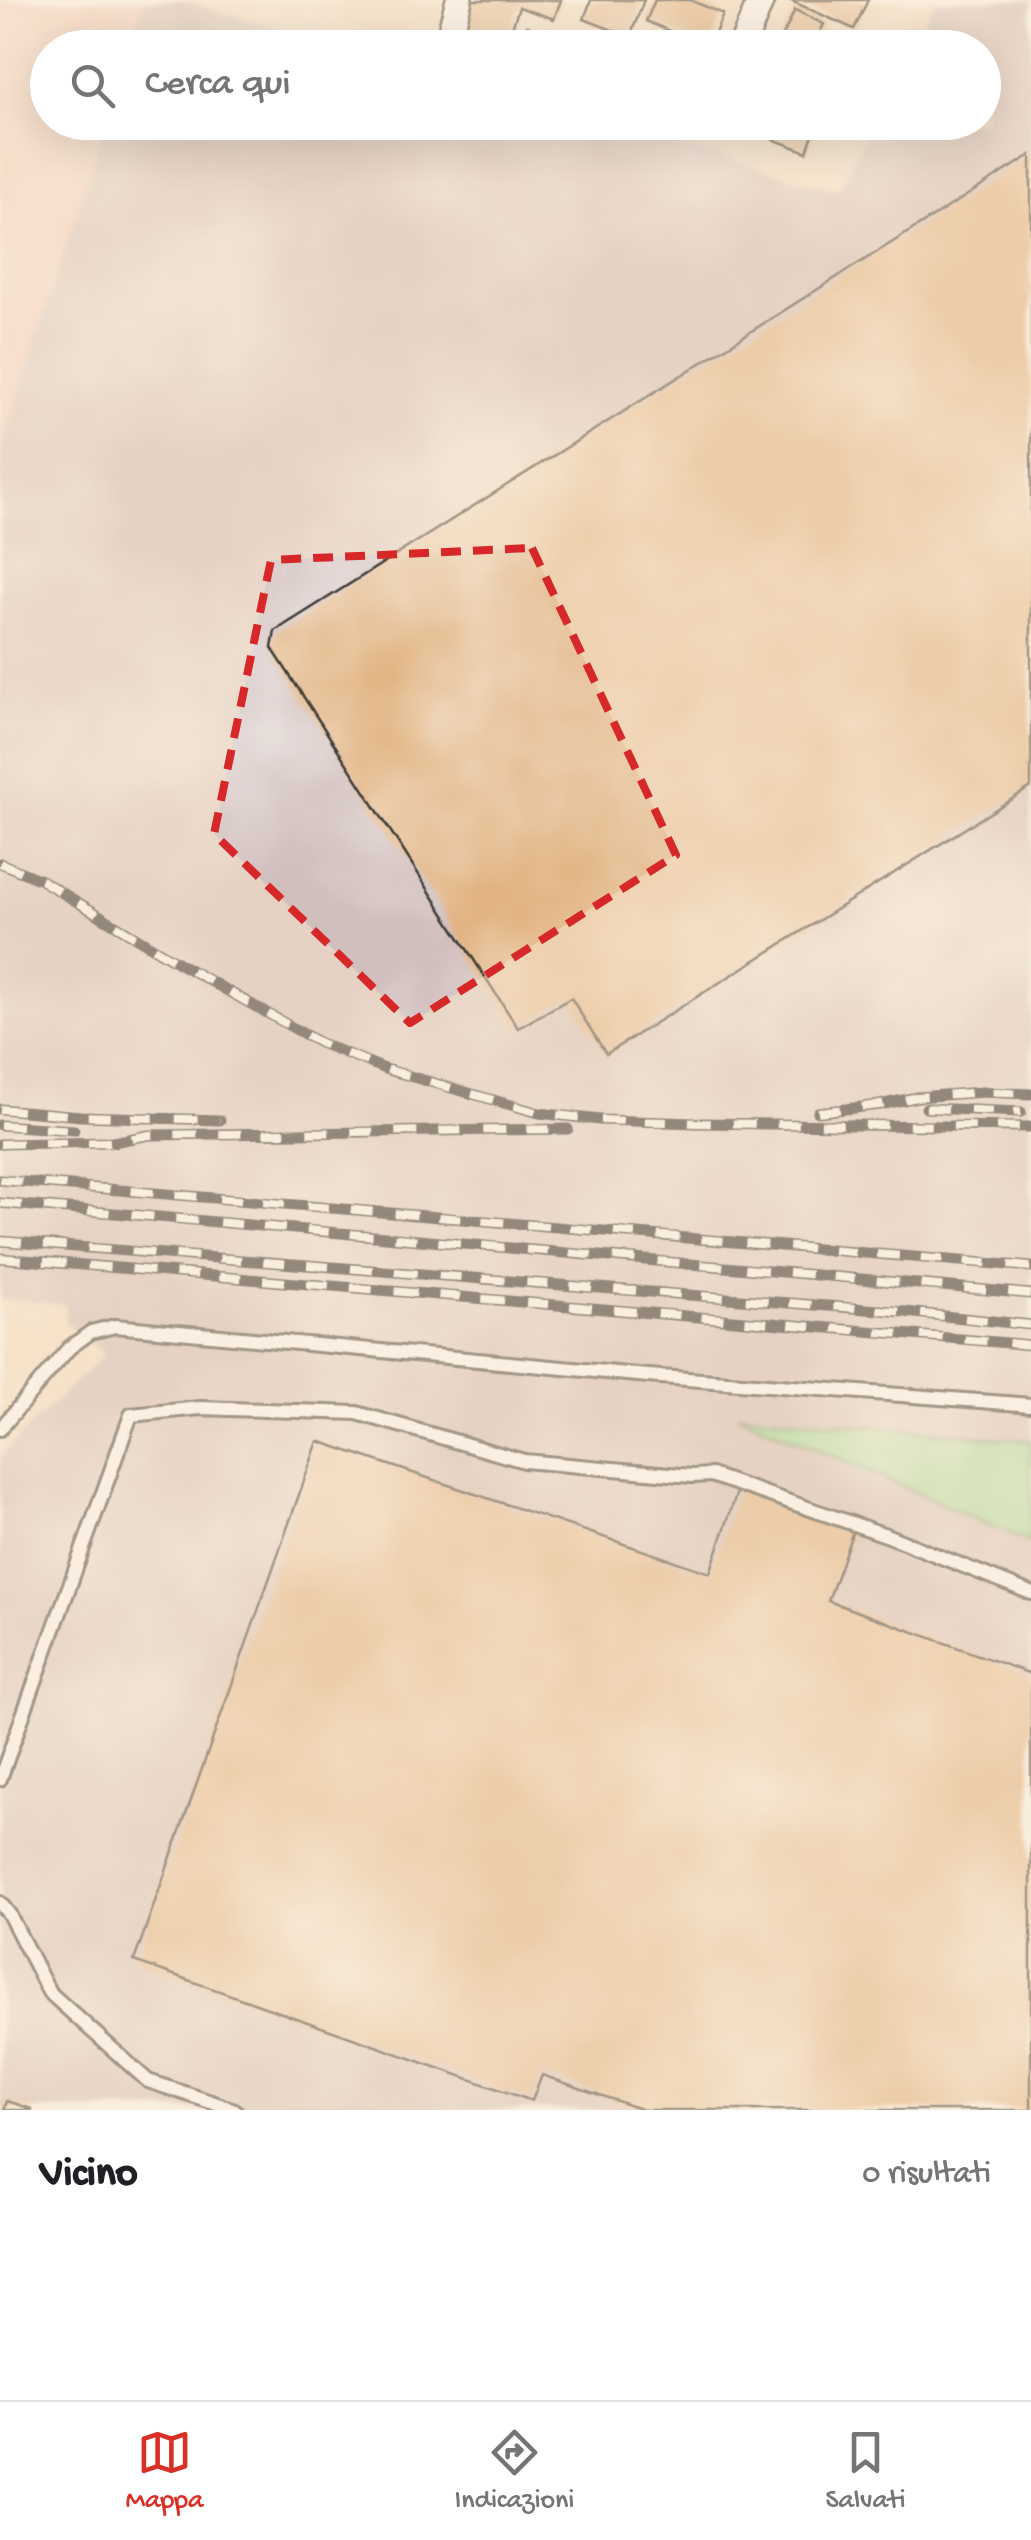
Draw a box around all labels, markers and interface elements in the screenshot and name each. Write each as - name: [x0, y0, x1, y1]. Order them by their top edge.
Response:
- search box: [30, 30, 1001, 140]
- icon: search: [65, 58, 120, 113]
- text: Cerca qui: [145, 63, 290, 107]
- text: Vicino: [40, 2151, 138, 2200]
- text: 0 risultati: [862, 2156, 991, 2194]
- tab: Mappa: [125, 2425, 204, 2518]
- tab: Indicazioni: [455, 2425, 574, 2518]
- tab: Salvati: [825, 2425, 906, 2518]

